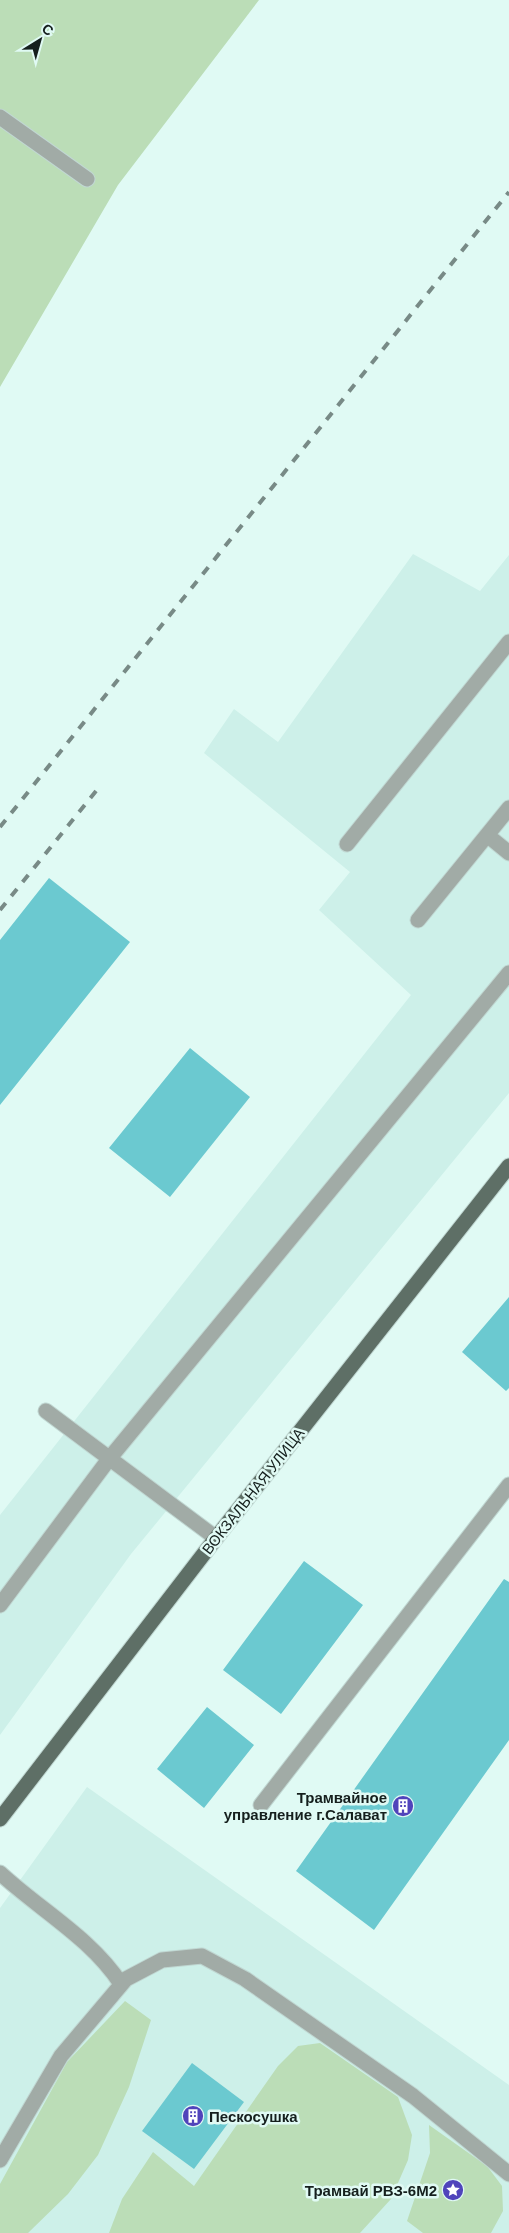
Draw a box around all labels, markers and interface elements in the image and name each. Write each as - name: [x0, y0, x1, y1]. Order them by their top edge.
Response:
- north arrow: [15, 15, 65, 65]
- text: С: [39, 20, 57, 39]
- street label: ВОКЗАЛЬНАЯ УЛИЦА: [198, 1425, 308, 1557]
- place label: Трамвайное управление г.Салават: [224, 1789, 387, 1823]
- building icon: Трамвайное управление г.Салават: [391, 1794, 415, 1818]
- building icon: Пескосушка: [181, 2104, 205, 2128]
- place label: Пескосушка: [209, 2108, 298, 2125]
- place icon: Трамвай РВЗ-6М2: [441, 2178, 465, 2202]
- place label: Трамвай РВЗ-6М2: [305, 2182, 437, 2199]

